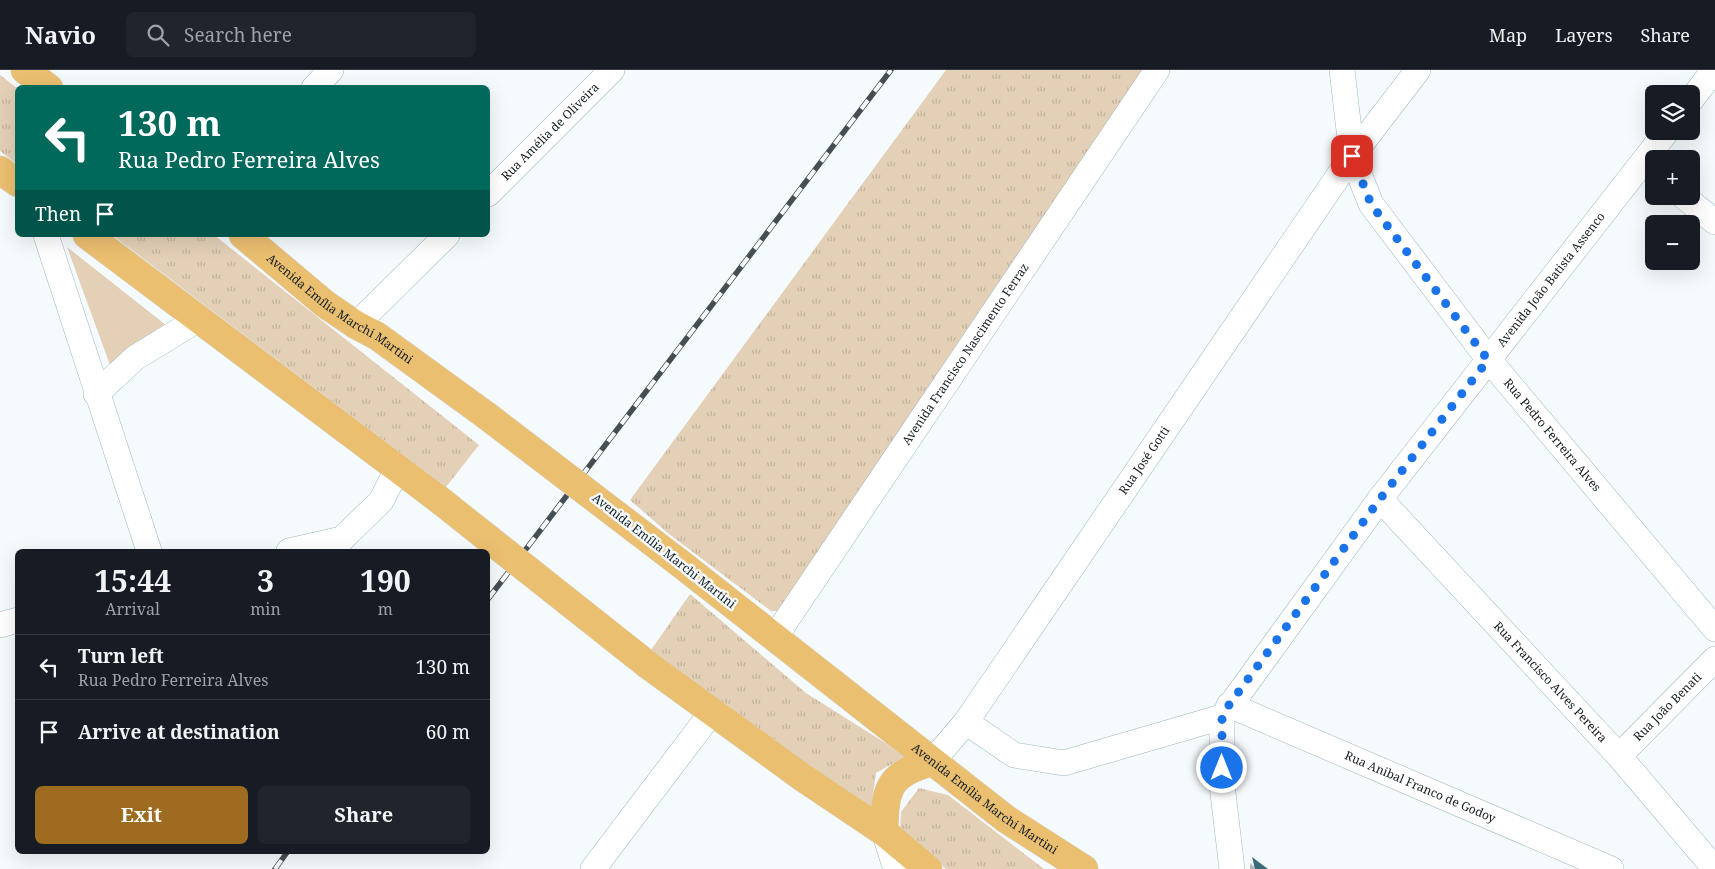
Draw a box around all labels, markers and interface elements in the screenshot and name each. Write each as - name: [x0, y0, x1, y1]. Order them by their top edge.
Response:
- search box: [126, 12, 476, 57]
- text: Navio: [25, 18, 96, 51]
- icon: search: [144, 21, 172, 49]
- text: Search here: [184, 22, 292, 48]
- text: Map: [1489, 23, 1527, 47]
- text: Layers: [1555, 23, 1613, 47]
- text: Share: [1641, 23, 1690, 47]
- street label: Rua Amélia de Oliveira: [497, 79, 603, 184]
- map controls: [1645, 85, 1700, 270]
- button: layers: [1645, 85, 1700, 140]
- text: 130 m: [118, 99, 221, 146]
- icon: left: [35, 105, 100, 170]
- pin: [1331, 135, 1373, 177]
- icon: arrive: [1338, 142, 1366, 170]
- text: Rua Pedro Ferreira Alves: [118, 144, 380, 174]
- button: +: [1645, 150, 1700, 205]
- icon: arrive: [91, 200, 119, 228]
- text: Then: [35, 201, 81, 227]
- street label: Avenida João Batista Assenco: [1493, 208, 1609, 350]
- button: −: [1645, 215, 1700, 270]
- street label: Avenida Emília Marchi Martini: [263, 249, 417, 368]
- street label: Avenida Francisco Nascimento Ferraz: [898, 260, 1033, 448]
- street label: Rua Pedro Ferreira Alves: [1500, 375, 1605, 495]
- street label: Rua José Gotti: [1115, 423, 1173, 498]
- street label: Avenida Emília Marchi Martini: [589, 489, 740, 612]
- text: 15:44: [94, 560, 171, 601]
- text: 3: [257, 560, 274, 601]
- text: 190: [360, 560, 411, 601]
- text: Arrival: [105, 598, 160, 620]
- text: min: [250, 598, 281, 620]
- text: m: [378, 598, 393, 620]
- street label: Rua Francisco Alves Pereira: [1490, 618, 1611, 746]
- text: Turn left: [78, 643, 164, 669]
- icon: left: [35, 653, 63, 681]
- text: 130 m: [415, 654, 470, 680]
- street label: Rua João Benati: [1629, 668, 1705, 745]
- text: Rua Pedro Ferreira Alves: [78, 669, 269, 691]
- icon: arrive: [35, 718, 63, 746]
- text: Arrive at destination: [78, 719, 280, 745]
- text: 60 m: [426, 719, 470, 745]
- street label: Avenida Emília Marchi Martini: [908, 739, 1061, 858]
- position arrow: [1195, 741, 1247, 793]
- street label: Rua Anibal Franco de Godoy: [1342, 747, 1499, 827]
- button: Exit: [35, 786, 248, 844]
- button: Share: [258, 786, 470, 844]

